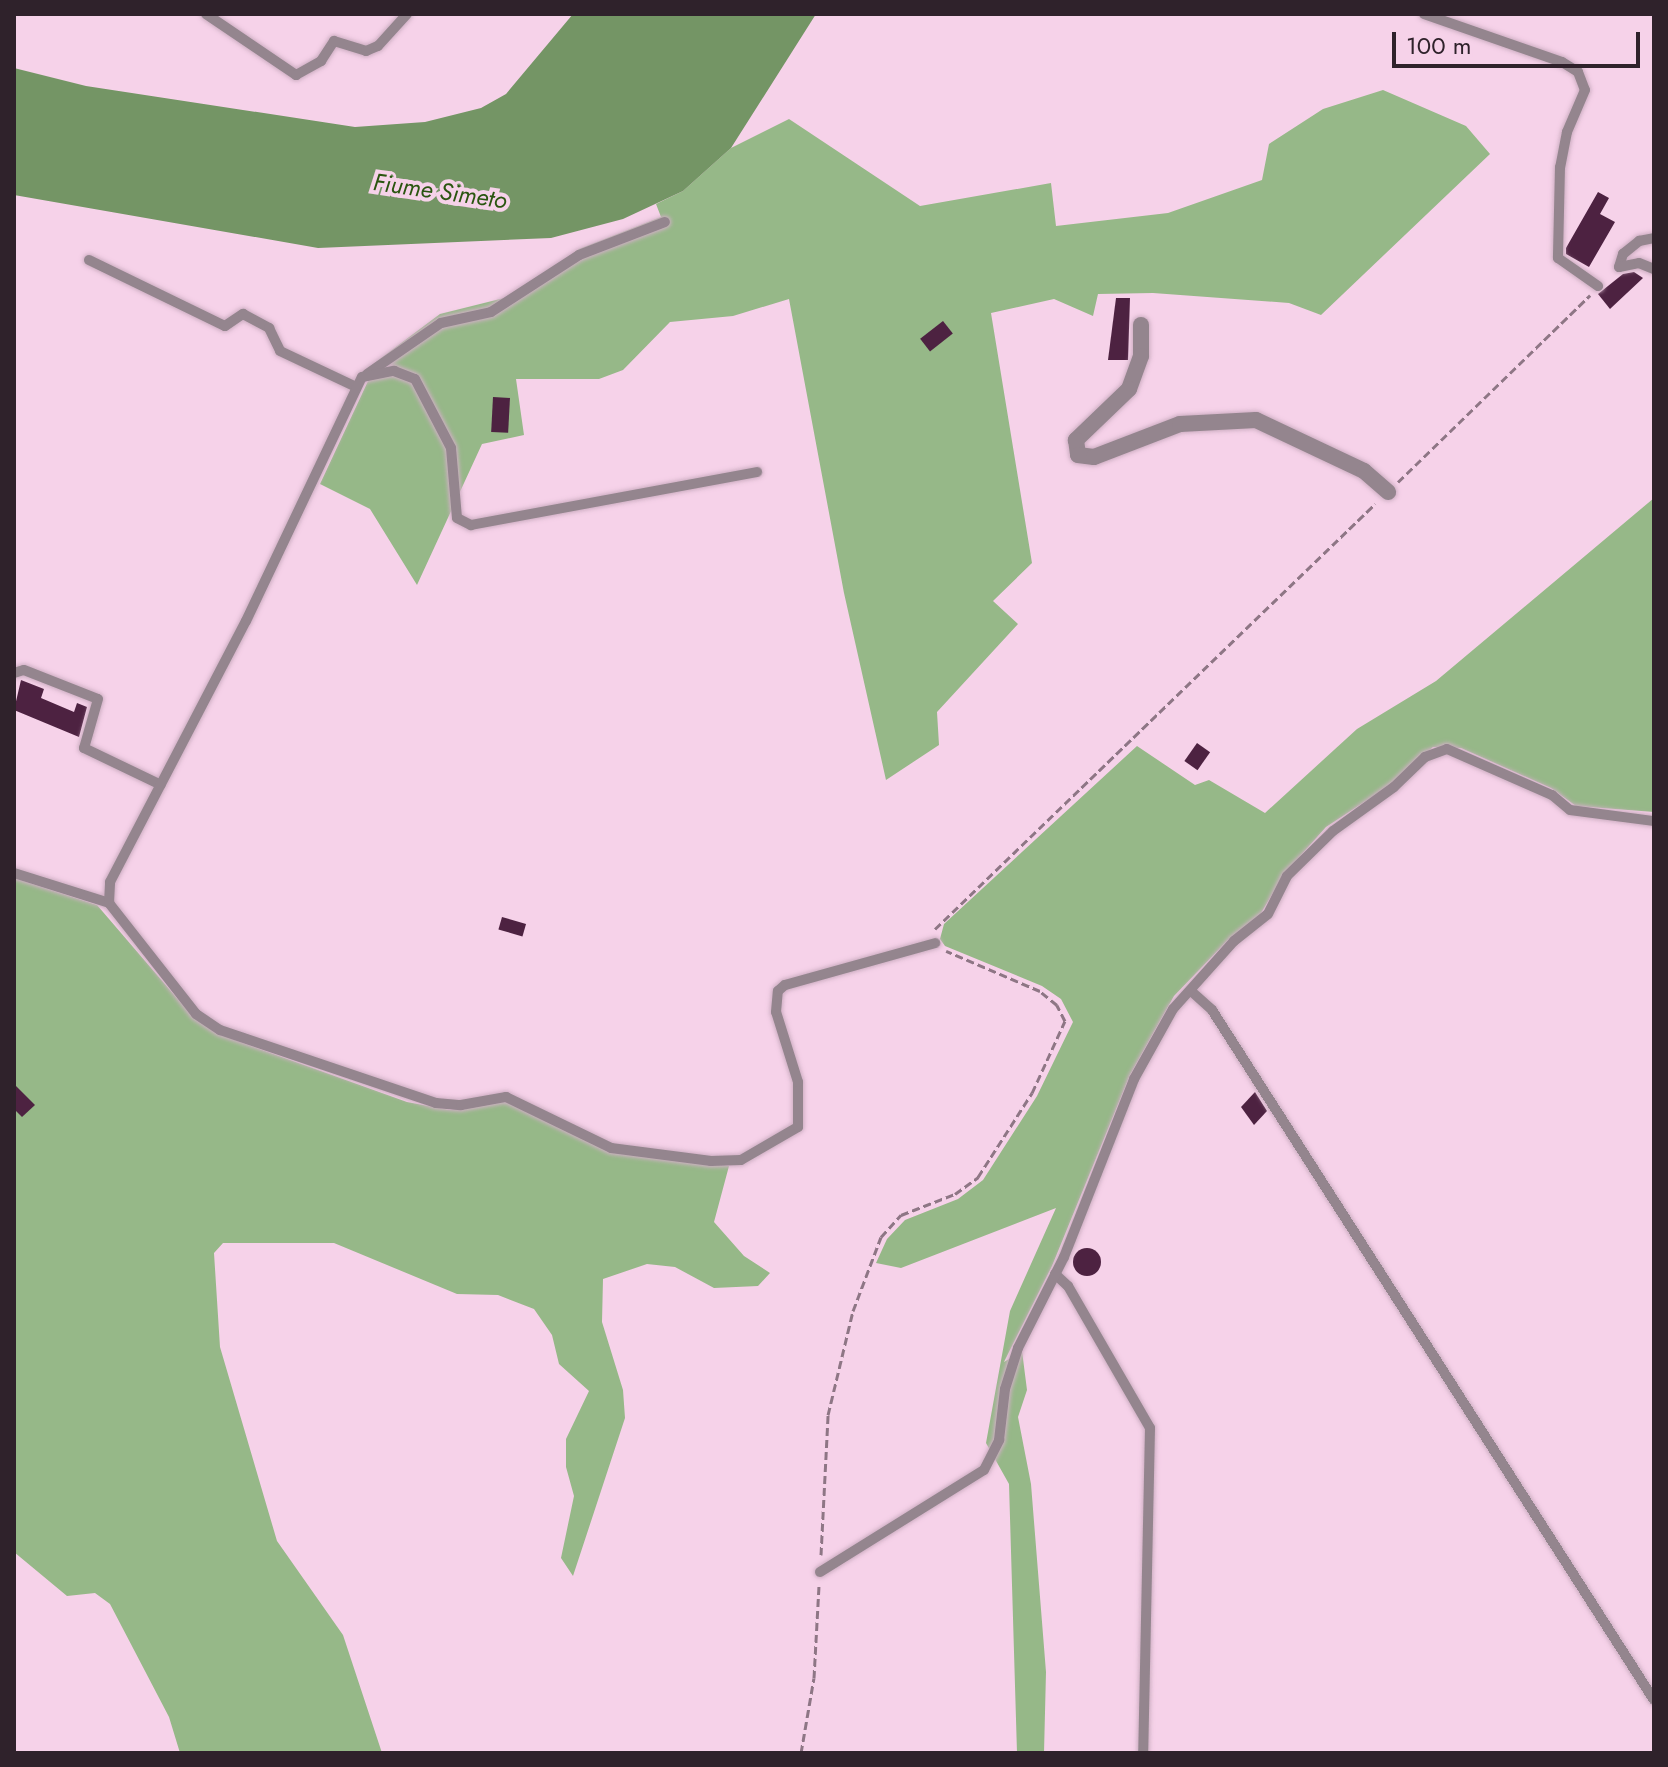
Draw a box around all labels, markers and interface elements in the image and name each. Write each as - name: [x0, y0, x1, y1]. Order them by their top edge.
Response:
- scale bar: [1396, 16, 1644, 66]
- text: 100 m: [1406, 28, 1472, 63]
- water label: Fiume Simeto: [371, 167, 509, 215]

